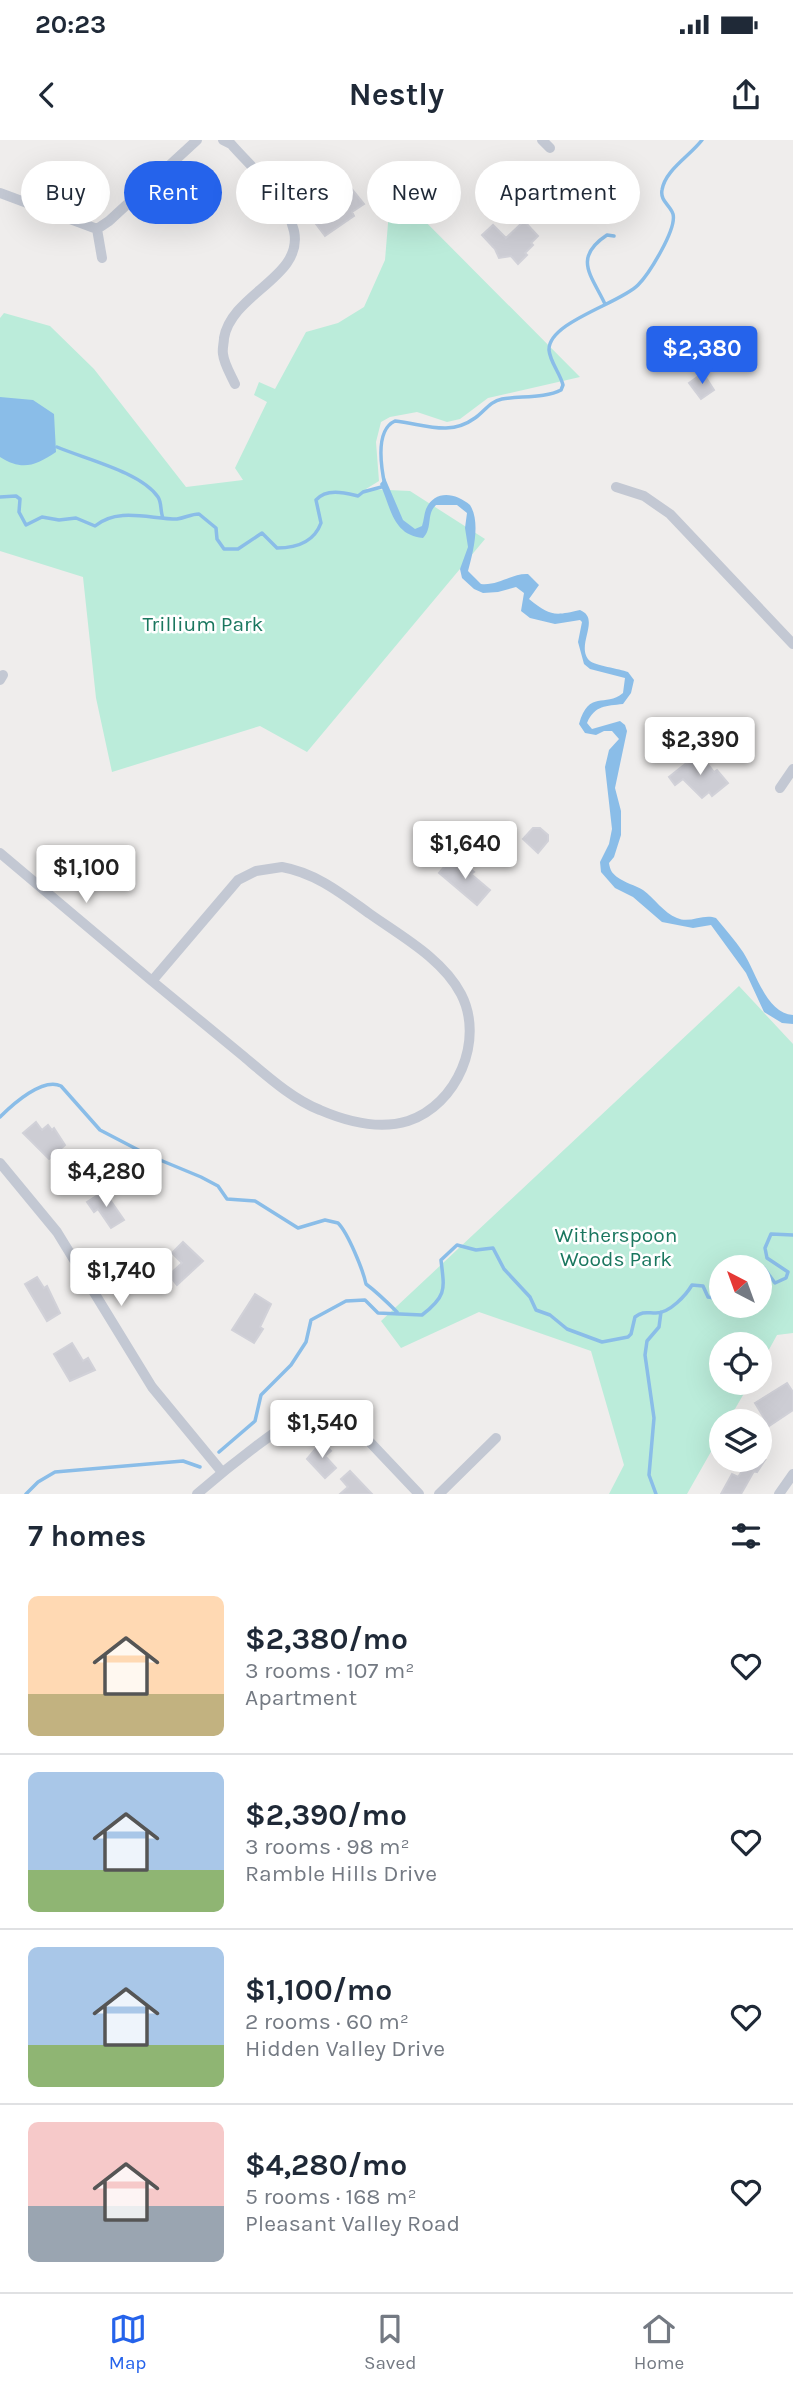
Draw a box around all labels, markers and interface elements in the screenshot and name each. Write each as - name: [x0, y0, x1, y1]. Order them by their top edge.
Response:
- text: 20:23: [35, 9, 106, 40]
- icon: back: [28, 76, 66, 114]
- text: Nestly: [349, 76, 444, 113]
- icon: share: [727, 76, 765, 114]
- chip: Buy: [21, 161, 110, 224]
- chip: Rent: [124, 161, 222, 224]
- chip: Filters: [236, 161, 353, 224]
- chip: New: [367, 161, 461, 224]
- chip: Apartment: [475, 161, 640, 224]
- pin: $2,380: [645, 327, 759, 386]
- text: $2,380: [662, 335, 742, 362]
- park label: Trillium Park: [143, 612, 264, 636]
- pin: $2,390: [643, 718, 757, 777]
- text: $2,390: [661, 726, 739, 753]
- pin: $1,640: [408, 822, 522, 881]
- text: $1,640: [429, 830, 501, 857]
- pin: $1,100: [29, 846, 143, 905]
- text: $1,100: [52, 854, 120, 881]
- pin: $4,280: [49, 1150, 163, 1209]
- text: $4,280: [67, 1158, 145, 1185]
- park label: Witherspoon Woods Park: [555, 1223, 677, 1271]
- pin: $1,740: [64, 1248, 178, 1308]
- north arrow: [709, 1255, 772, 1318]
- map controls: [709, 1255, 772, 1472]
- text: $1,740: [86, 1257, 156, 1284]
- button: locate: [709, 1332, 772, 1395]
- pin: $1,540: [265, 1400, 379, 1460]
- text: $1,540: [286, 1409, 358, 1436]
- button: layers: [709, 1409, 772, 1472]
- icon: filters: [727, 1517, 765, 1555]
- text: 7 homes: [28, 1518, 146, 1554]
- text: $2,380/mo: [245, 1621, 408, 1657]
- icon: home: [84, 1624, 168, 1708]
- icon: heart: [727, 1647, 765, 1685]
- text: 3 rooms · 107 m²: [245, 1657, 414, 1684]
- text: Apartment: [245, 1684, 357, 1711]
- text: $2,390/mo: [245, 1797, 407, 1833]
- icon: home: [84, 1800, 168, 1884]
- icon: heart: [727, 1823, 765, 1861]
- text: 3 rooms · 98 m²: [245, 1833, 410, 1860]
- text: Ramble Hills Drive: [245, 1860, 437, 1887]
- text: $1,100/mo: [245, 1972, 392, 2008]
- icon: home: [84, 1975, 168, 2059]
- icon: heart: [727, 1998, 765, 2036]
- text: 2 rooms · 60 m²: [245, 2008, 409, 2035]
- text: Hidden Valley Drive: [245, 2035, 445, 2062]
- text: $4,280/mo: [245, 2147, 407, 2183]
- icon: home: [84, 2150, 168, 2234]
- icon: heart: [727, 2173, 765, 2211]
- text: 5 rooms · 168 m²: [245, 2183, 417, 2210]
- text: Pleasant Valley Road: [245, 2210, 460, 2237]
- tab: Map: [109, 2310, 147, 2374]
- tab: Saved: [364, 2310, 416, 2374]
- tab: Home: [634, 2310, 684, 2374]

